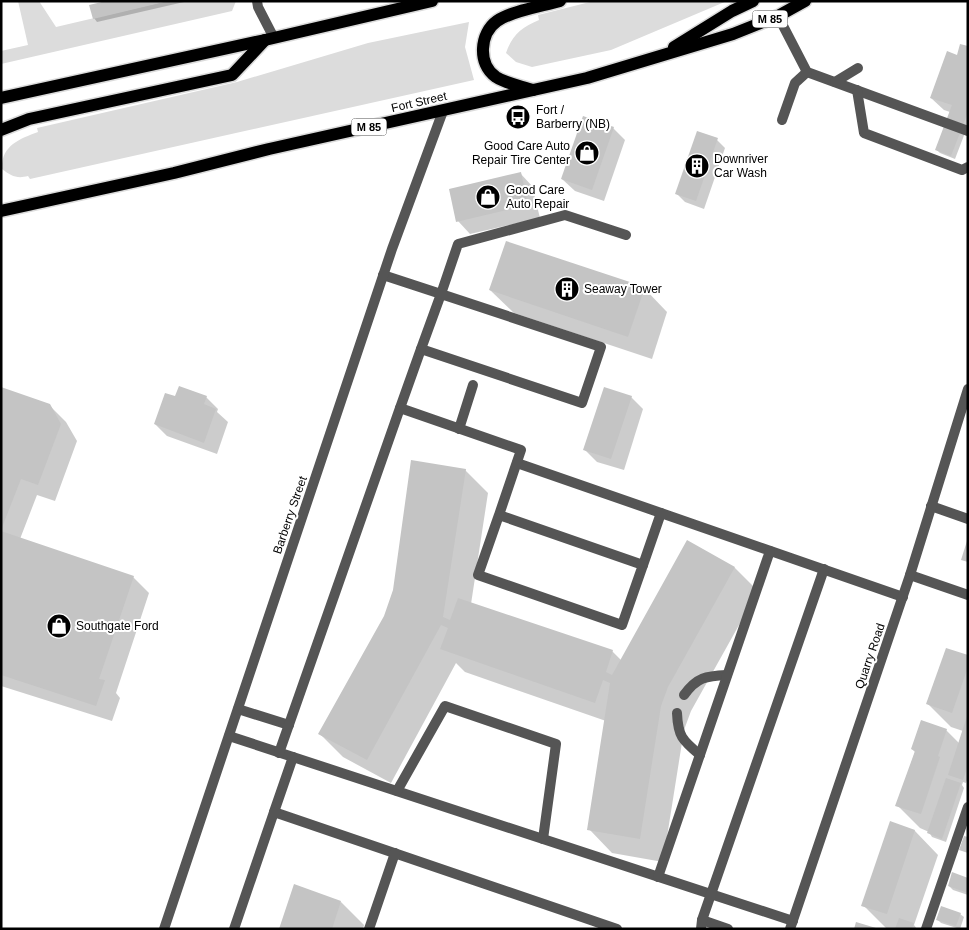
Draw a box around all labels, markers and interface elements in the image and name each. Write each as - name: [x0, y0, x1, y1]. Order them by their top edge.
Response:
- road number: M 85: [752, 10, 788, 28]
- street label: Fort Street: [390, 89, 449, 115]
- place label: Fort / Barberry (NB): [536, 103, 610, 131]
- bus stop icon: Fort / Barberry (NB): [505, 104, 531, 130]
- road number: M 85: [352, 118, 386, 136]
- place label: Good Care Auto Repair Tire Center: [472, 139, 570, 167]
- shop icon: Good Care Auto Repair Tire Center: [574, 140, 600, 166]
- place label: Downriver Car Wash: [714, 152, 768, 180]
- building icon: Downriver Car Wash: [684, 153, 710, 179]
- place label: Good Care Auto Repair: [506, 183, 569, 211]
- shop icon: Good Care Auto Repair: [475, 184, 501, 210]
- building icon: Seaway Tower: [554, 276, 580, 302]
- place label: Seaway Tower: [584, 282, 662, 296]
- street label: Barberry Street: [270, 474, 310, 556]
- shop icon: Southgate Ford: [46, 613, 72, 639]
- place label: Southgate Ford: [76, 619, 159, 633]
- street label: Quarry Road: [852, 621, 888, 691]

